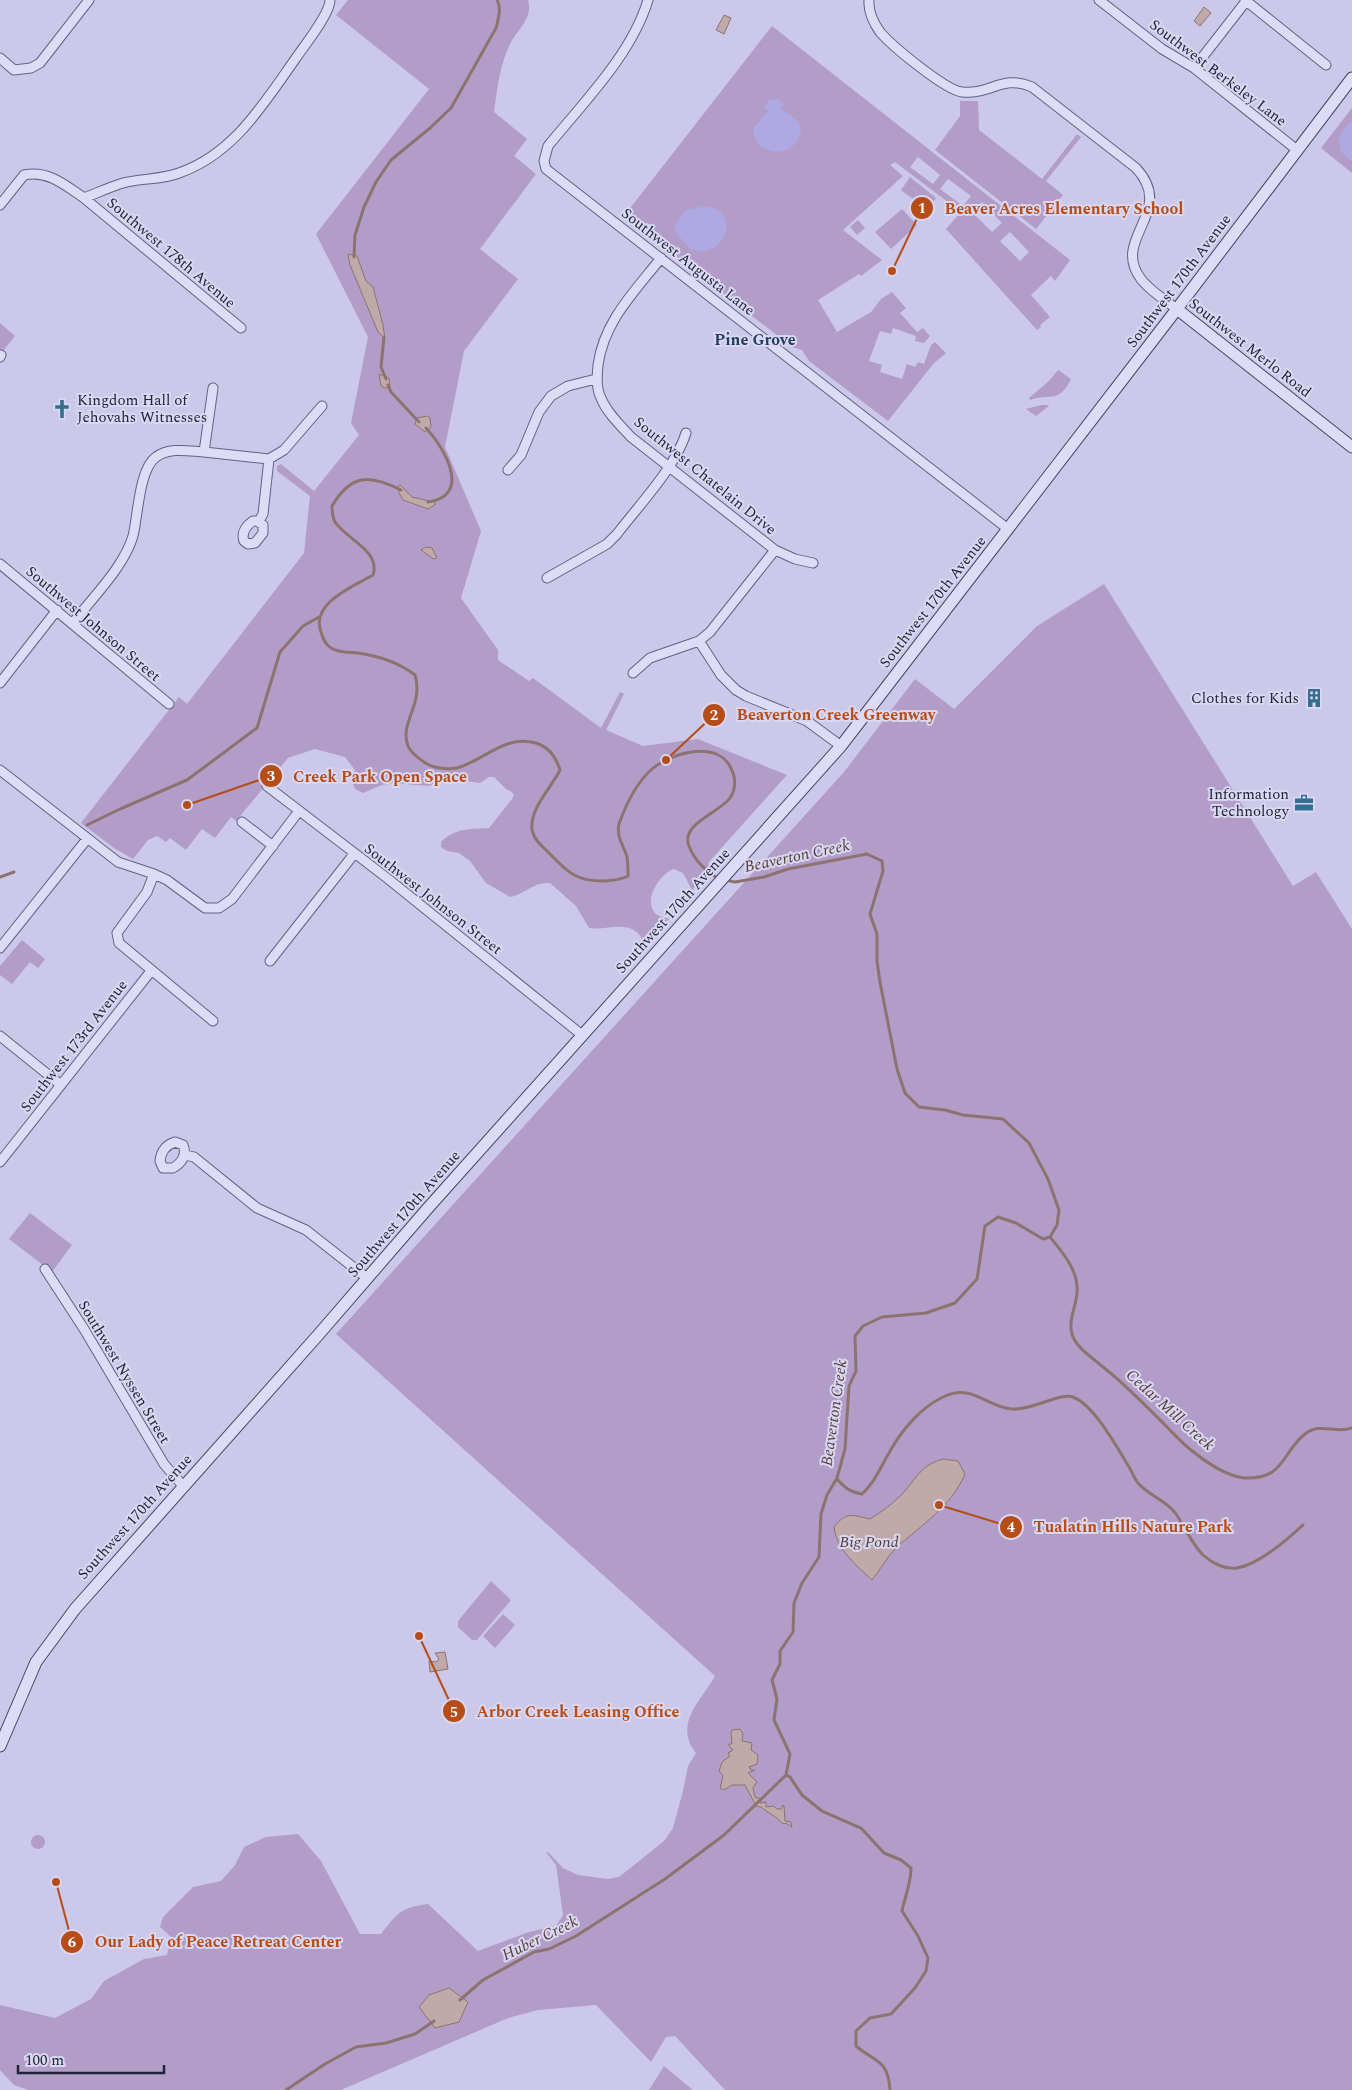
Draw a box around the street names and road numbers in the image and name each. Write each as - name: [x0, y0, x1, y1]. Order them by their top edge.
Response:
- street label: Southwest Berkeley Lane: [1145, 14, 1291, 132]
- street label: Southwest 178th Avenue: [101, 192, 241, 314]
- street label: Southwest Augusta Lane: [616, 202, 760, 322]
- street label: Southwest 170th Avenue: [1121, 209, 1237, 353]
- street label: Southwest Merlo Road: [1184, 293, 1316, 403]
- street label: Southwest Chatelain Drive: [629, 411, 781, 541]
- street label: Southwest 170th Avenue: [874, 531, 992, 673]
- street label: Southwest Johnson Street: [20, 561, 166, 687]
- street label: Southwest Johnson Street: [359, 838, 507, 960]
- street label: Southwest 170th Avenue: [610, 843, 736, 979]
- street label: Southwest 173rd Avenue: [15, 975, 133, 1117]
- street label: Southwest 170th Avenue: [342, 1145, 466, 1283]
- street label: Southwest Nyssen Street: [72, 1296, 176, 1448]
- street label: Southwest 170th Avenue: [72, 1449, 198, 1585]

